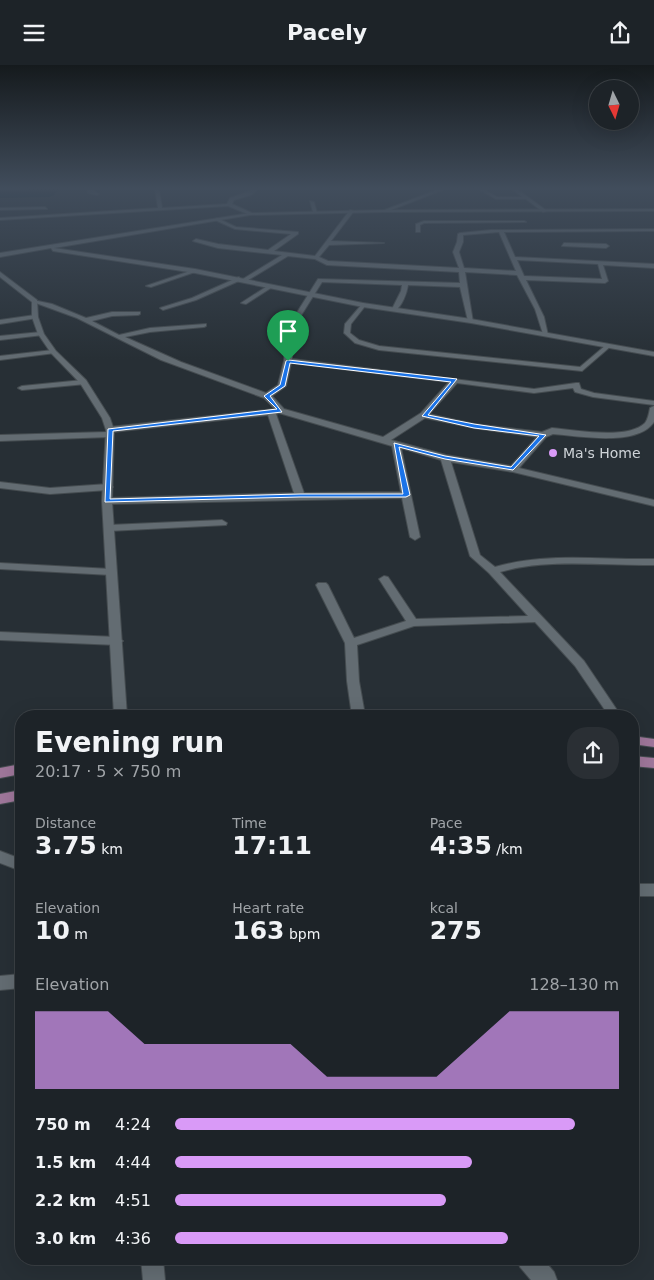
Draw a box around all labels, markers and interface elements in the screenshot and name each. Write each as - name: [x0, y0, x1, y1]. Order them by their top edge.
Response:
- icon: menu: [20, 19, 48, 47]
- icon: share: [606, 19, 634, 47]
- text: Pacely: [287, 20, 367, 45]
- north arrow: [589, 80, 639, 130]
- map controls: [589, 80, 639, 130]
- pin: [267, 310, 309, 361]
- icon: arrive: [274, 317, 302, 345]
- place label: Ma's Home: [563, 445, 641, 461]
- marker: Ma's Home: [547, 447, 559, 459]
- text: Evening run: [35, 726, 224, 759]
- button: share: [567, 727, 619, 779]
- text: 20:17 · 5 × 750 m: [35, 762, 181, 781]
- text: Distance: [35, 815, 96, 831]
- text: Time: [232, 815, 267, 831]
- text: Pace: [430, 815, 462, 831]
- text: 3.75: [35, 831, 97, 860]
- text: 17:11: [232, 831, 312, 860]
- text: 4:35: [430, 831, 492, 860]
- text: km: [97, 841, 123, 857]
- text: /km: [492, 841, 523, 857]
- text: Elevation: [35, 900, 100, 916]
- text: Heart rate: [232, 900, 304, 916]
- text: kcal: [430, 900, 458, 916]
- text: 10: [35, 916, 70, 945]
- text: 163: [232, 916, 285, 945]
- text: 275: [430, 916, 482, 945]
- text: m: [70, 926, 88, 942]
- text: bpm: [285, 926, 320, 942]
- text: Elevation: [35, 975, 109, 994]
- text: 128–130 m: [529, 975, 619, 994]
- text: 750 m: [35, 1115, 91, 1134]
- text: 4:24: [115, 1115, 151, 1134]
- text: 1.5 km: [35, 1153, 96, 1172]
- text: 4:44: [115, 1153, 151, 1172]
- text: 2.2 km: [35, 1191, 96, 1210]
- text: 4:51: [115, 1191, 151, 1210]
- text: 3.0 km: [35, 1229, 96, 1248]
- text: 4:36: [115, 1229, 151, 1248]

